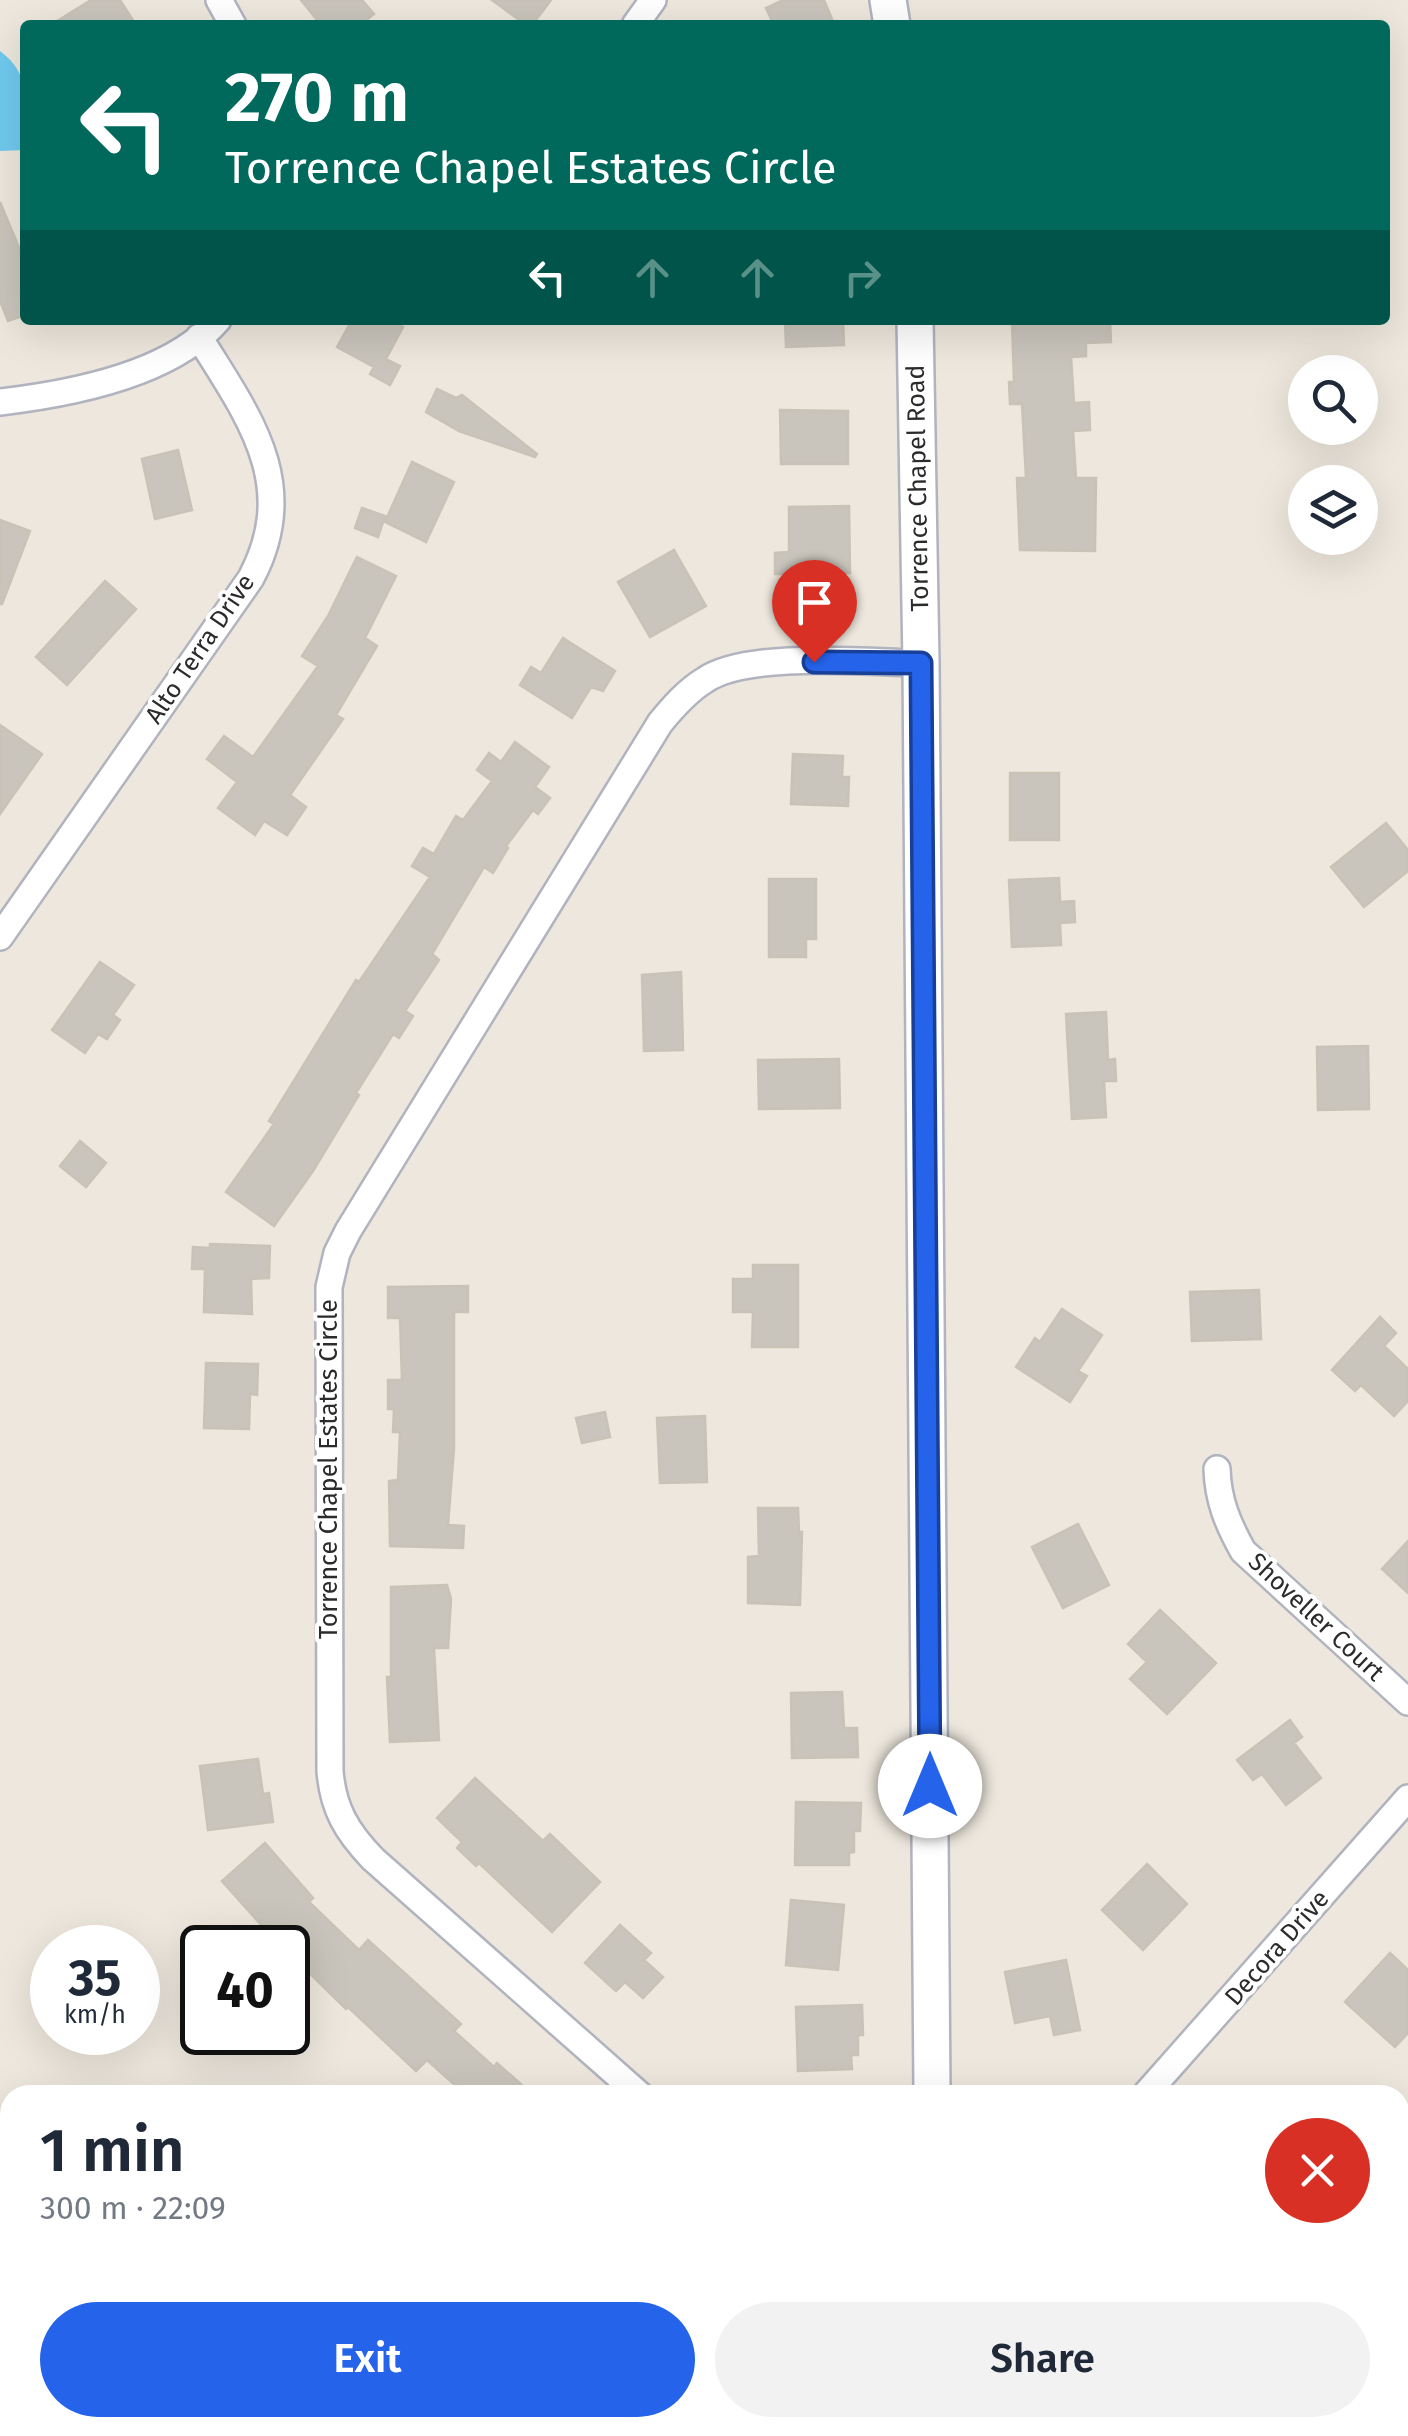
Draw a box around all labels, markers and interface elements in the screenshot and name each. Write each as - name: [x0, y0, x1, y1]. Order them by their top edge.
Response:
- text: 270 m: [225, 56, 409, 140]
- icon: left: [60, 60, 190, 190]
- text: Torrence Chapel Estates Circle: [225, 141, 837, 195]
- icon: left: [520, 250, 575, 305]
- icon: ahead: [625, 250, 680, 305]
- icon: ahead: [730, 250, 785, 305]
- icon: right: [835, 250, 890, 305]
- map controls: [1288, 355, 1378, 555]
- button: search: [1288, 355, 1378, 445]
- street label: Torrence Chapel Road: [901, 364, 935, 612]
- button: layers: [1288, 465, 1378, 555]
- pin: [772, 560, 857, 663]
- street label: Alto Terra Drive: [139, 568, 261, 730]
- icon: arrive: [787, 575, 842, 630]
- street label: Torrence Chapel Estates Circle: [314, 1299, 344, 1639]
- street label: Shoveller Court: [1242, 1547, 1391, 1688]
- position arrow: [878, 1734, 982, 1838]
- street label: Decora Drive: [1219, 1884, 1335, 2012]
- speed limit sign: 40: [180, 1925, 310, 2055]
- text: 35: [69, 1948, 121, 2008]
- text: km/h: [64, 2000, 126, 2030]
- text: 1 min: [40, 2115, 185, 2187]
- button: close: [1265, 2118, 1370, 2223]
- text: 300 m · 22:09: [40, 2189, 226, 2227]
- button: Exit: [40, 2302, 695, 2417]
- button: Share: [715, 2302, 1370, 2417]

